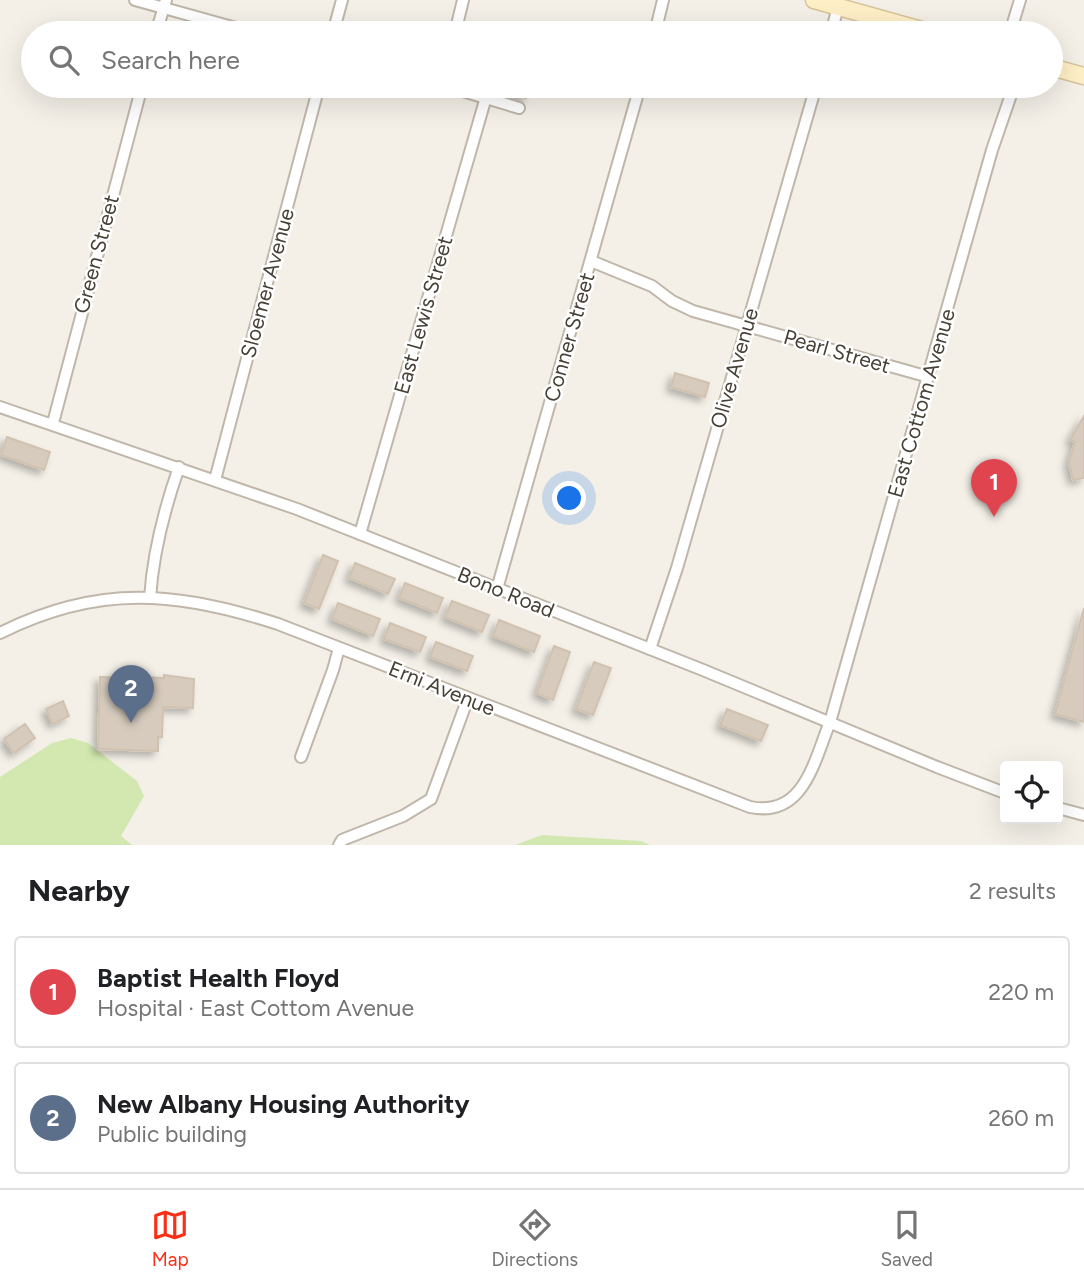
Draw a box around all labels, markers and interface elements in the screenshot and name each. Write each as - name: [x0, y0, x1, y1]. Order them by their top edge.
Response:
- search box: [21, 21, 1063, 98]
- icon: search: [45, 41, 83, 79]
- text: Search here: [101, 44, 240, 76]
- street label: Green Street: [68, 192, 124, 316]
- street label: Sloemer Avenue: [235, 205, 299, 361]
- street label: East Lewis Street: [388, 233, 458, 397]
- street label: Conner Street: [539, 269, 599, 405]
- street label: Olive Avenue: [705, 305, 763, 431]
- street label: East Cottom Avenue: [882, 306, 960, 500]
- street label: Pearl Street: [781, 324, 893, 378]
- pin: 1: [971, 459, 1017, 517]
- your location: [552, 481, 586, 515]
- street label: Bono Road: [454, 561, 558, 623]
- street label: Erni Avenue: [385, 655, 499, 721]
- pin: 2: [108, 665, 154, 723]
- map controls: [1000, 761, 1063, 824]
- button: locate: [1000, 761, 1063, 824]
- text: Nearby: [28, 872, 130, 909]
- text: 2 results: [969, 877, 1056, 905]
- text: Baptist Health Floyd: [97, 962, 339, 994]
- text: 1: [48, 978, 58, 1006]
- text: 220 m: [988, 978, 1054, 1006]
- text: Hospital · East Cottom Avenue: [97, 994, 414, 1022]
- text: New Albany Housing Authority: [97, 1088, 469, 1120]
- text: 2: [46, 1104, 60, 1132]
- text: 260 m: [988, 1104, 1054, 1132]
- text: Public building: [97, 1120, 247, 1148]
- tab: Map: [151, 1206, 189, 1271]
- tab: Directions: [491, 1206, 578, 1271]
- tab: Saved: [880, 1206, 933, 1271]

